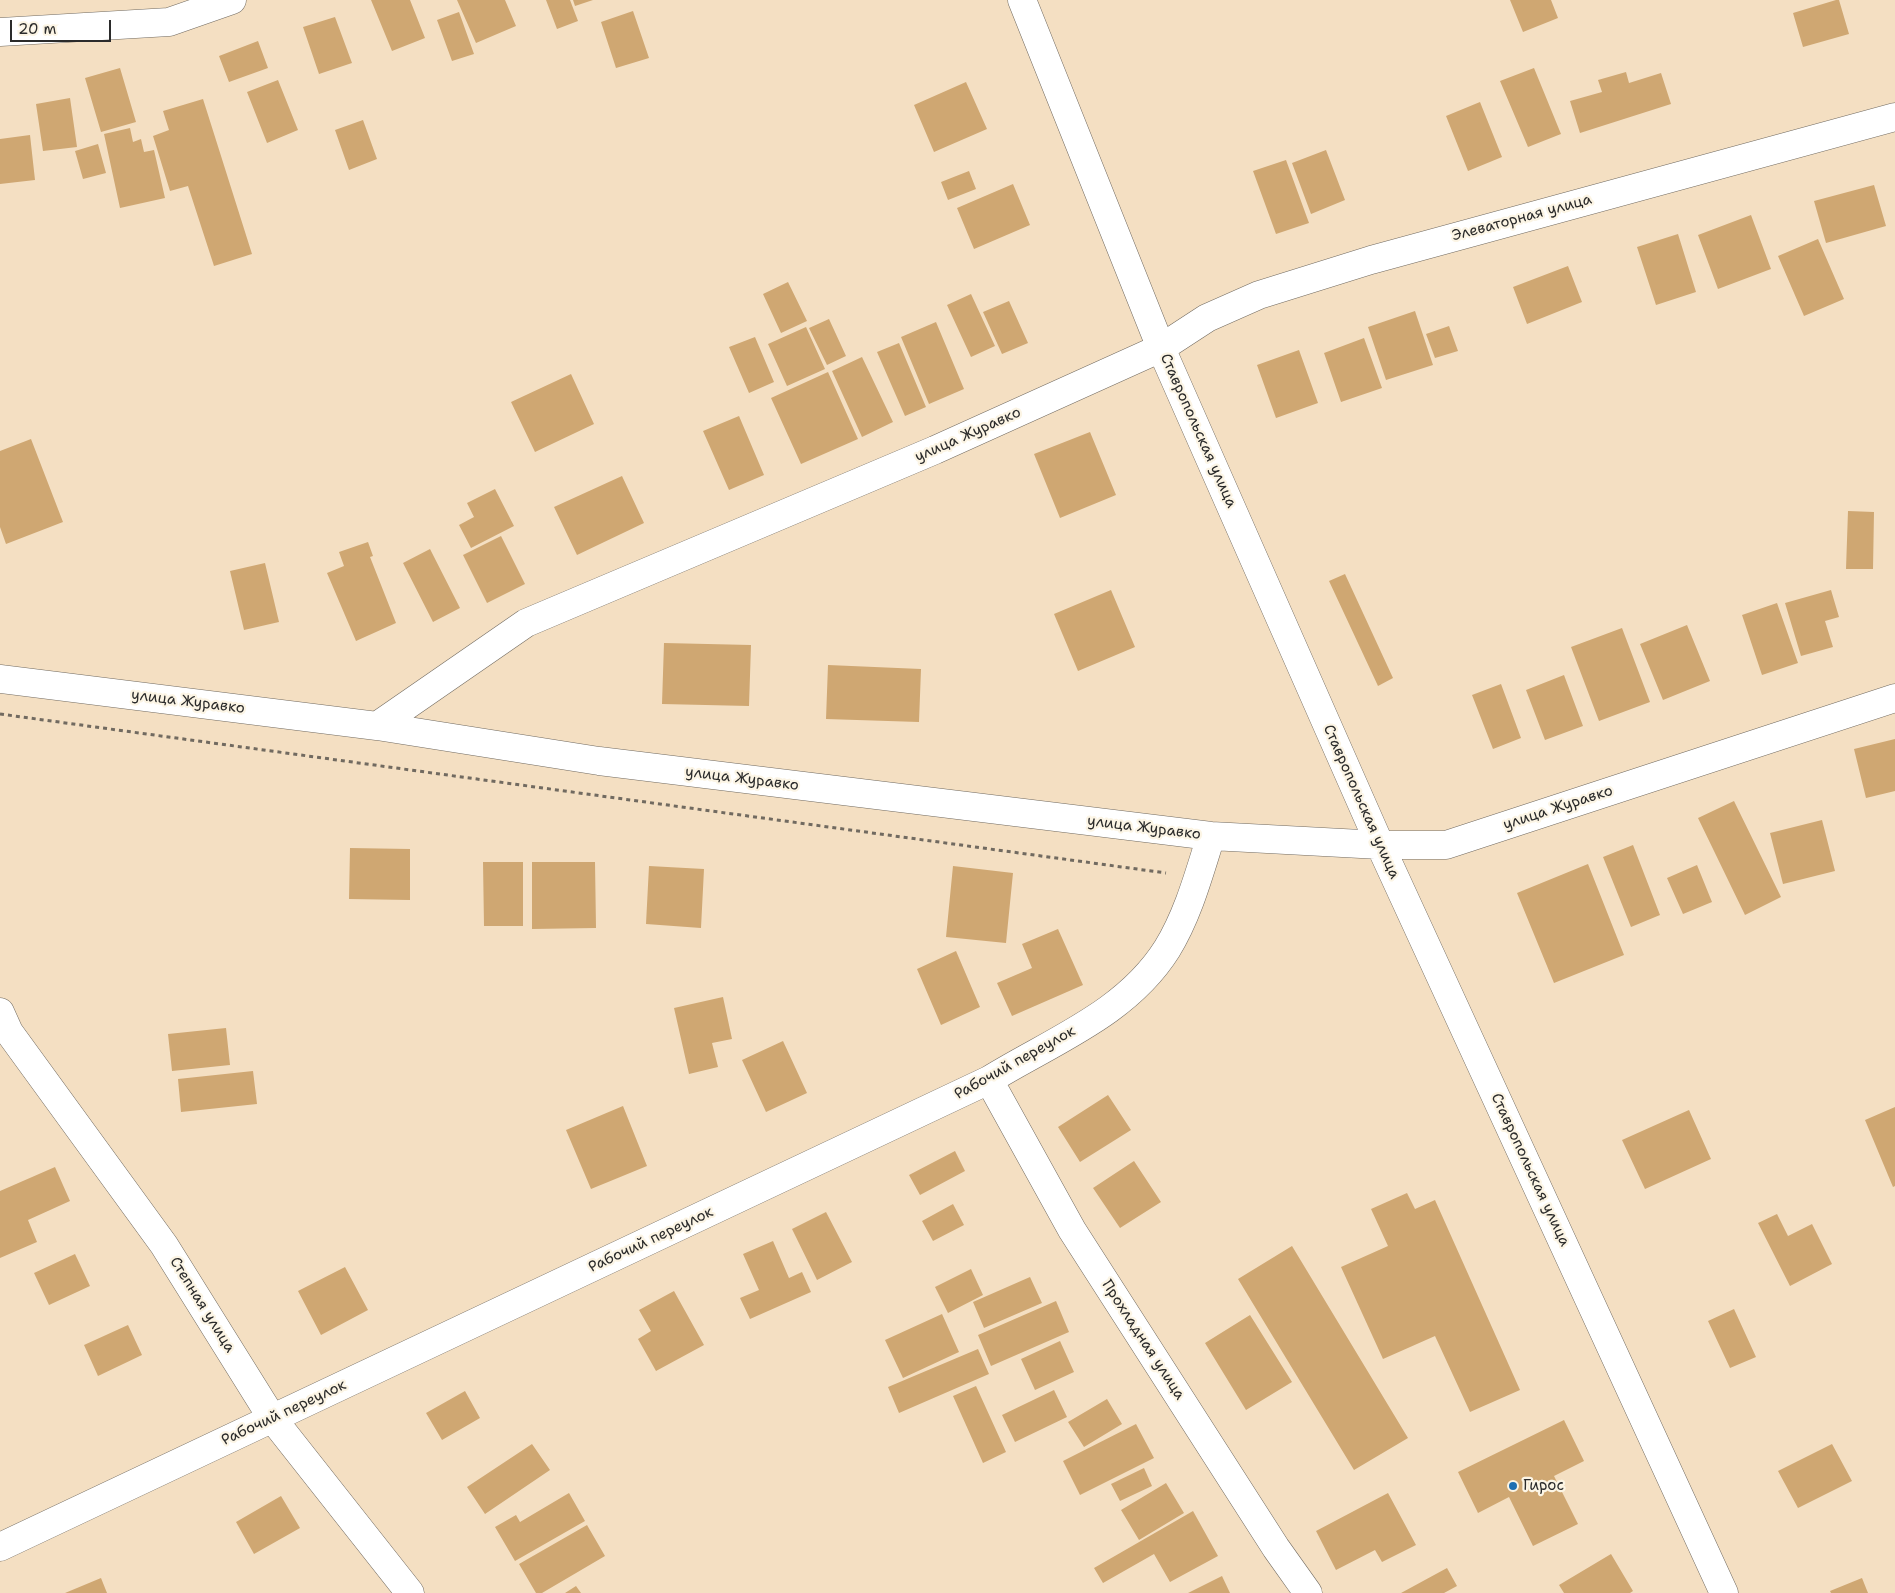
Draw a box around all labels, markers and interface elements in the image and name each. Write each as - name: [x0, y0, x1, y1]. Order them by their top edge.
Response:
- scale bar: [12, 10, 114, 42]
- text: 20 m: [18, 19, 57, 39]
- street label: Элеваторная улица: [1450, 191, 1594, 245]
- street label: Ставропольская улица: [1156, 351, 1240, 511]
- street label: улица Журавко: [912, 404, 1024, 466]
- street label: улица Журавко: [130, 686, 246, 718]
- street label: Ставропольская улица: [1319, 722, 1403, 882]
- street label: улица Журавко: [684, 763, 800, 795]
- street label: улица Журавко: [1501, 782, 1615, 834]
- street label: улица Журавко: [1086, 812, 1202, 844]
- street label: Рабочий переулок: [951, 1022, 1079, 1104]
- street label: Ставропольская улица: [1487, 1091, 1573, 1249]
- street label: Рабочий переулок: [586, 1203, 716, 1277]
- street label: Степная улица: [165, 1254, 239, 1356]
- street label: Прохладная улица: [1097, 1277, 1189, 1403]
- street label: Рабочий переулок: [219, 1376, 349, 1450]
- place label: Гирос: [1523, 1477, 1564, 1495]
- marker: Гирос: [1507, 1480, 1519, 1492]

